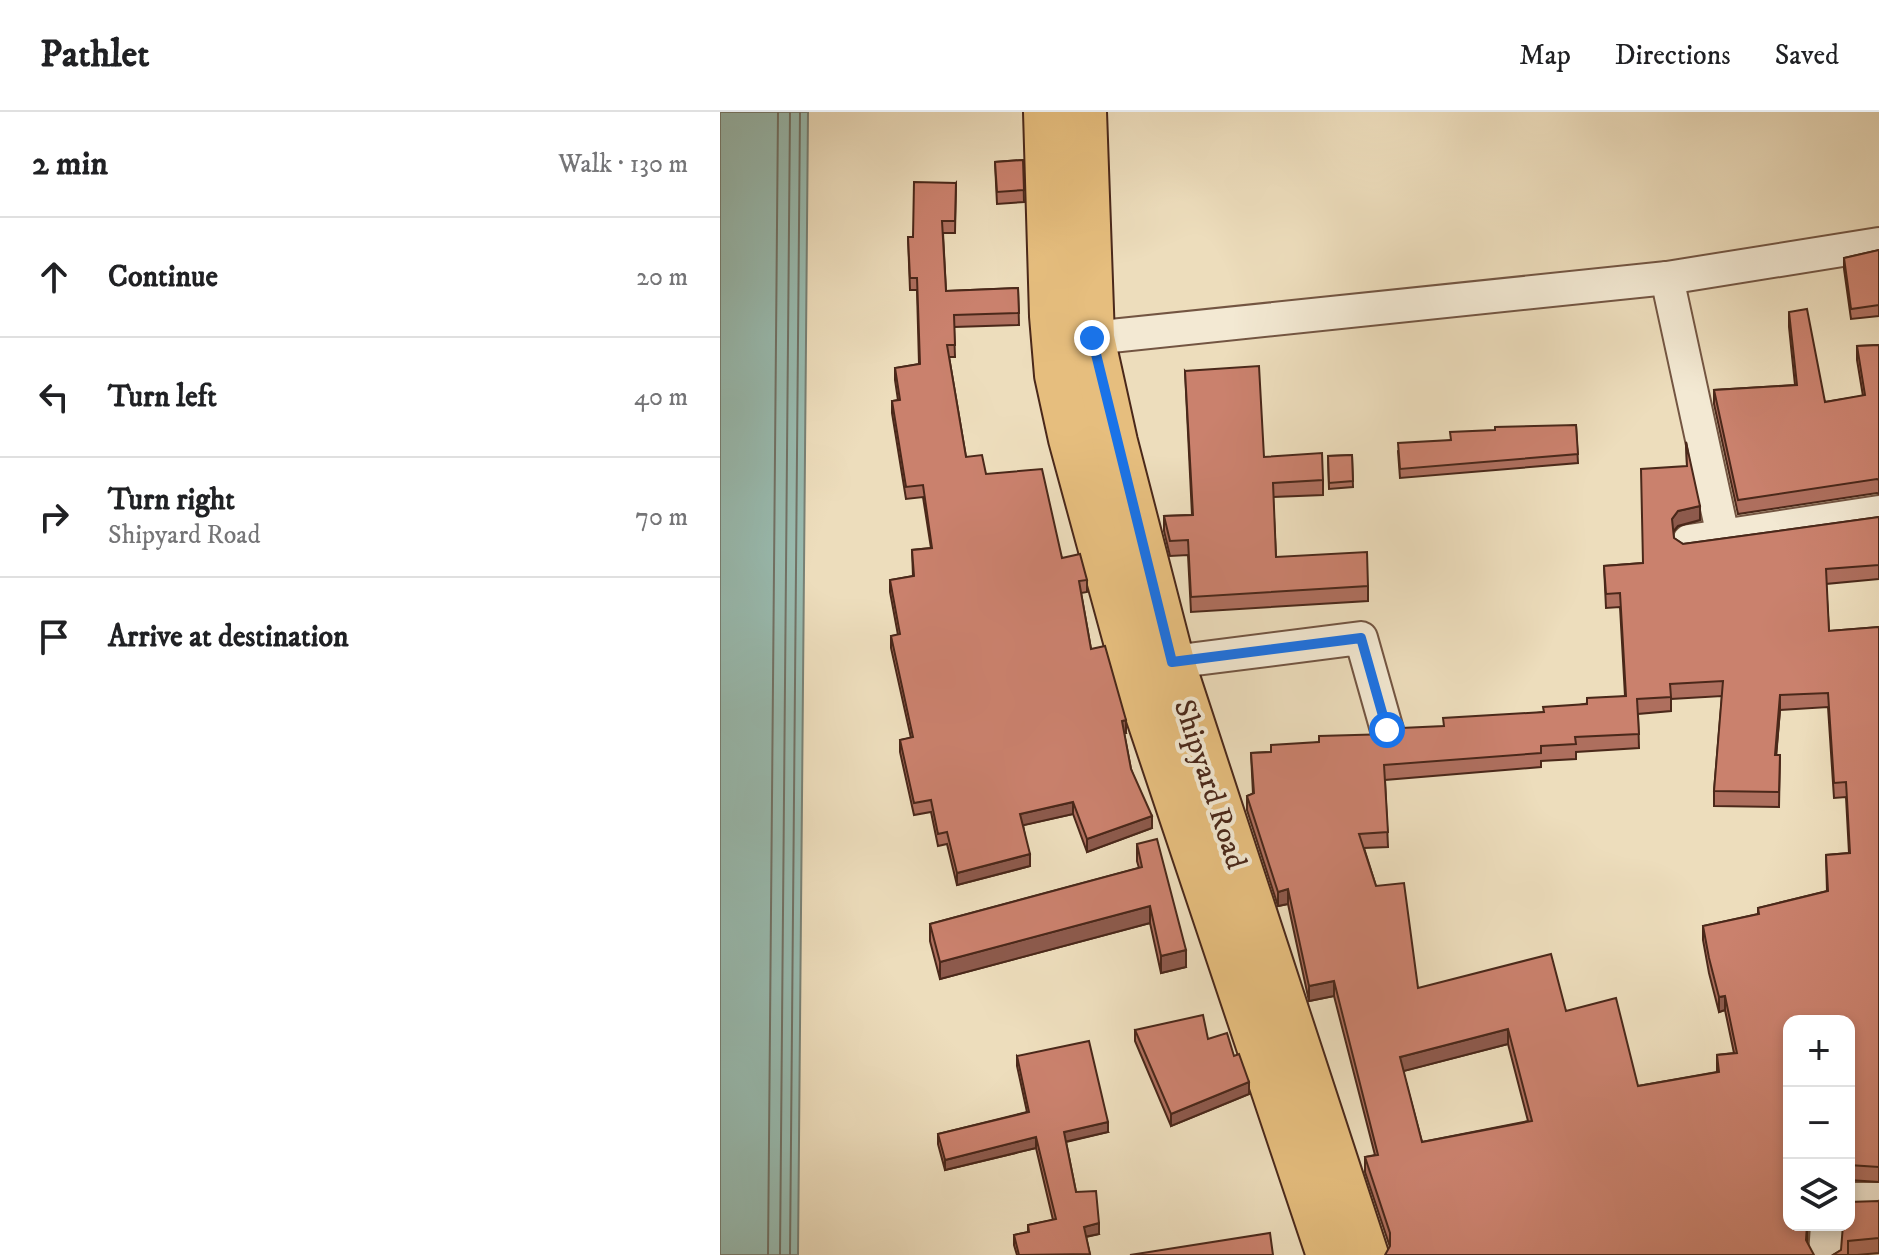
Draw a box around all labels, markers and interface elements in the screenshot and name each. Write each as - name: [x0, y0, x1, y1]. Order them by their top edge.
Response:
- text: Pathlet: [40, 31, 150, 79]
- text: Map: [1519, 38, 1571, 73]
- text: Directions: [1615, 38, 1731, 73]
- text: Saved: [1775, 38, 1839, 73]
- text: 2 min: [32, 143, 108, 185]
- text: Walk · 130 m: [558, 148, 688, 181]
- icon: ahead: [32, 255, 76, 299]
- text: Continue: [108, 259, 218, 296]
- text: 20 m: [636, 261, 688, 294]
- route end: [1074, 320, 1110, 356]
- icon: left: [32, 375, 76, 419]
- text: Turn left: [108, 379, 217, 416]
- text: 40 m: [634, 381, 688, 414]
- text: Turn right: [108, 482, 235, 519]
- icon: right: [32, 495, 76, 539]
- text: 70 m: [635, 501, 688, 534]
- text: Shipyard Road: [108, 519, 260, 552]
- icon: arrive: [32, 615, 76, 659]
- text: Arrive at destination: [108, 619, 349, 656]
- street label: Shipyard Road: [1165, 695, 1254, 874]
- route start: [1369, 712, 1405, 748]
- map controls: [1783, 1015, 1855, 1231]
- button: +: [1783, 1015, 1855, 1087]
- button: −: [1783, 1087, 1855, 1159]
- button: layers: [1783, 1159, 1855, 1231]

